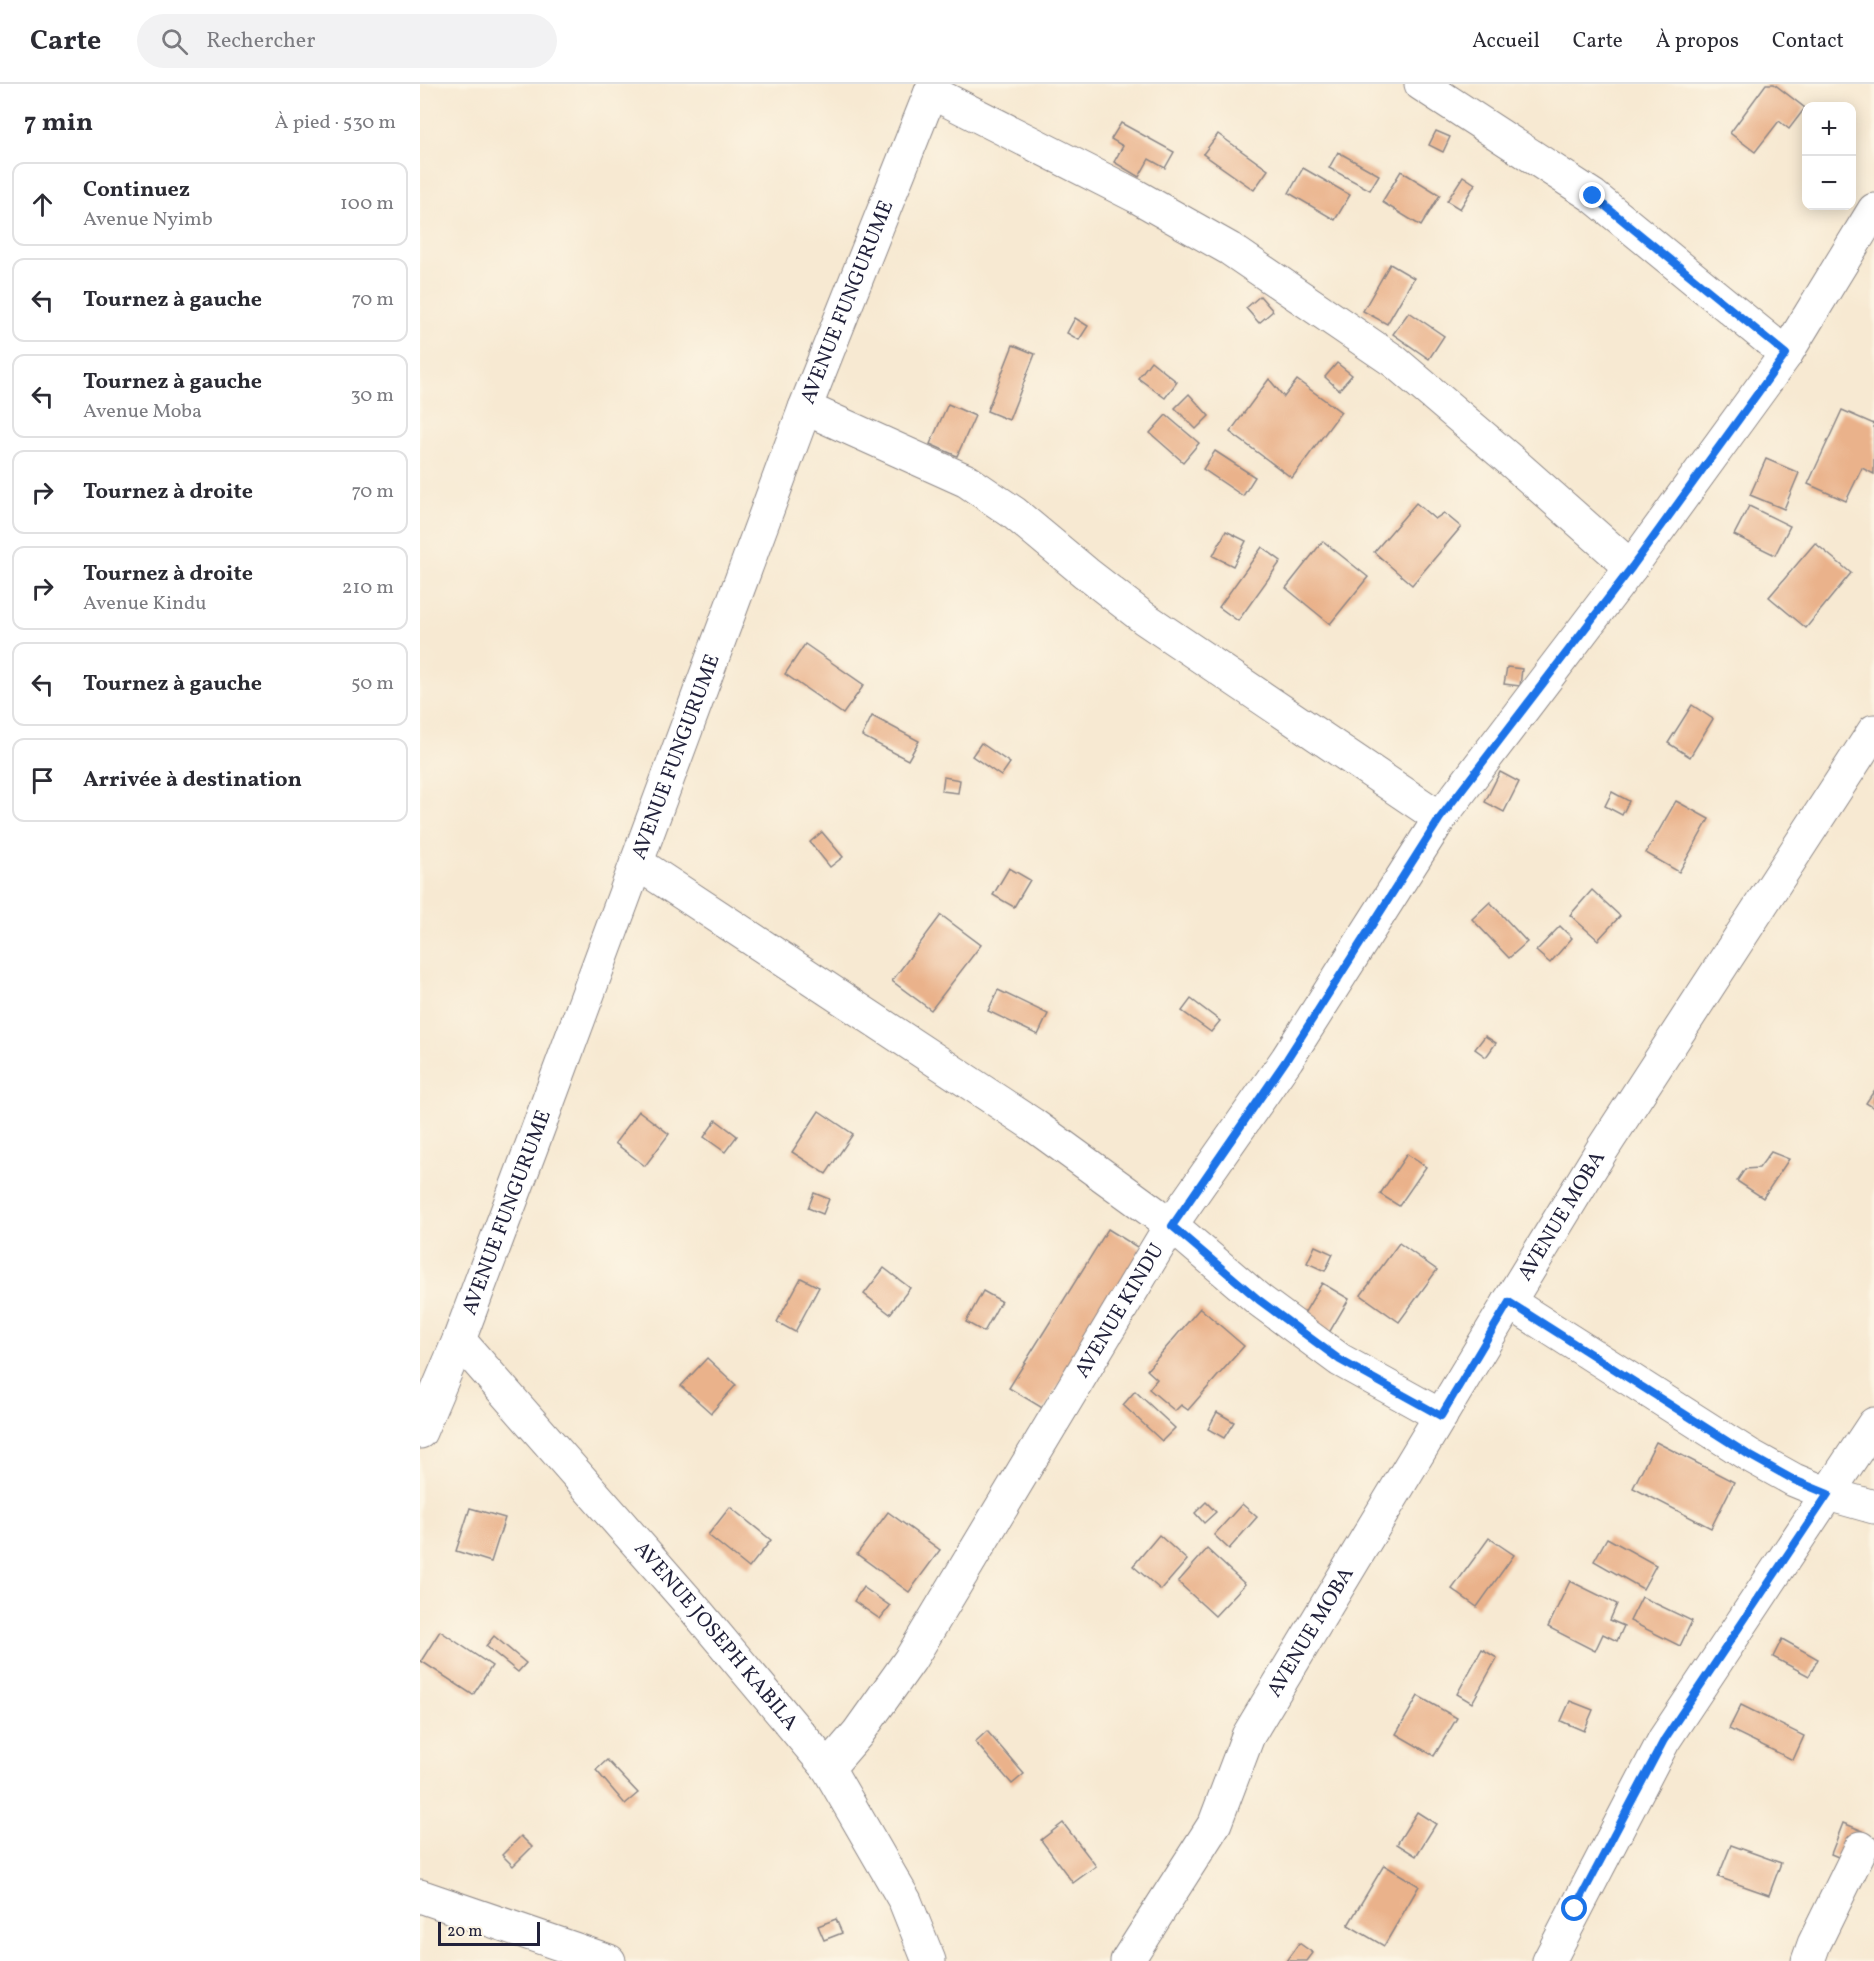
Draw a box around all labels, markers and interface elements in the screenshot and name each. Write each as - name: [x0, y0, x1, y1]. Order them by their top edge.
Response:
- search box: [137, 14, 557, 68]
- text: Carte: [30, 22, 101, 61]
- icon: search: [158, 25, 191, 58]
- text: Rechercher: [206, 26, 315, 57]
- text: Accueil: [1472, 27, 1540, 56]
- text: Carte: [1573, 27, 1623, 56]
- text: À propos: [1656, 27, 1739, 56]
- text: Contact: [1772, 27, 1844, 56]
- map controls: [1802, 102, 1856, 210]
- button: +: [1802, 102, 1856, 156]
- text: 7 min: [24, 105, 93, 141]
- text: À pied · 530 m: [275, 109, 396, 137]
- button: −: [1802, 156, 1856, 210]
- text: Continuez: [83, 175, 190, 206]
- route end: [1579, 182, 1605, 208]
- icon: ahead: [26, 188, 59, 221]
- text: 100 m: [340, 190, 394, 218]
- street label: AVENUE FUNGURUME: [794, 196, 901, 408]
- text: Avenue Nyimb: [83, 206, 213, 234]
- icon: left: [26, 284, 59, 317]
- text: Tournez à gauche: [83, 285, 262, 316]
- text: 70 m: [351, 286, 394, 314]
- text: Tournez à gauche: [83, 367, 262, 398]
- icon: left: [26, 380, 59, 413]
- text: 30 m: [350, 382, 394, 410]
- text: Avenue Moba: [83, 398, 202, 426]
- icon: right: [26, 476, 59, 509]
- text: Tournez à droite: [83, 477, 253, 508]
- text: 70 m: [351, 478, 394, 506]
- text: Tournez à droite: [83, 559, 253, 590]
- icon: right: [26, 572, 59, 605]
- text: 210 m: [342, 574, 394, 602]
- text: Avenue Kindu: [83, 590, 207, 618]
- street label: AVENUE FUNGURUME: [624, 650, 727, 864]
- icon: left: [26, 668, 59, 701]
- text: Tournez à gauche: [83, 669, 262, 700]
- text: 50 m: [351, 670, 394, 698]
- icon: arrive: [26, 764, 59, 797]
- text: Arrivée à destination: [83, 765, 302, 796]
- street label: AVENUE FUNGURUME: [455, 1106, 558, 1319]
- street label: AVENUE MOBA: [1511, 1145, 1612, 1286]
- street label: AVENUE KINDU: [1068, 1238, 1171, 1383]
- street label: AVENUE JOSEPH KABILA: [627, 1535, 805, 1737]
- street label: AVENUE MOBA: [1260, 1561, 1361, 1703]
- route start: [1561, 1895, 1587, 1921]
- scale bar: [438, 1919, 540, 1946]
- text: 20 m: [447, 1921, 482, 1943]

